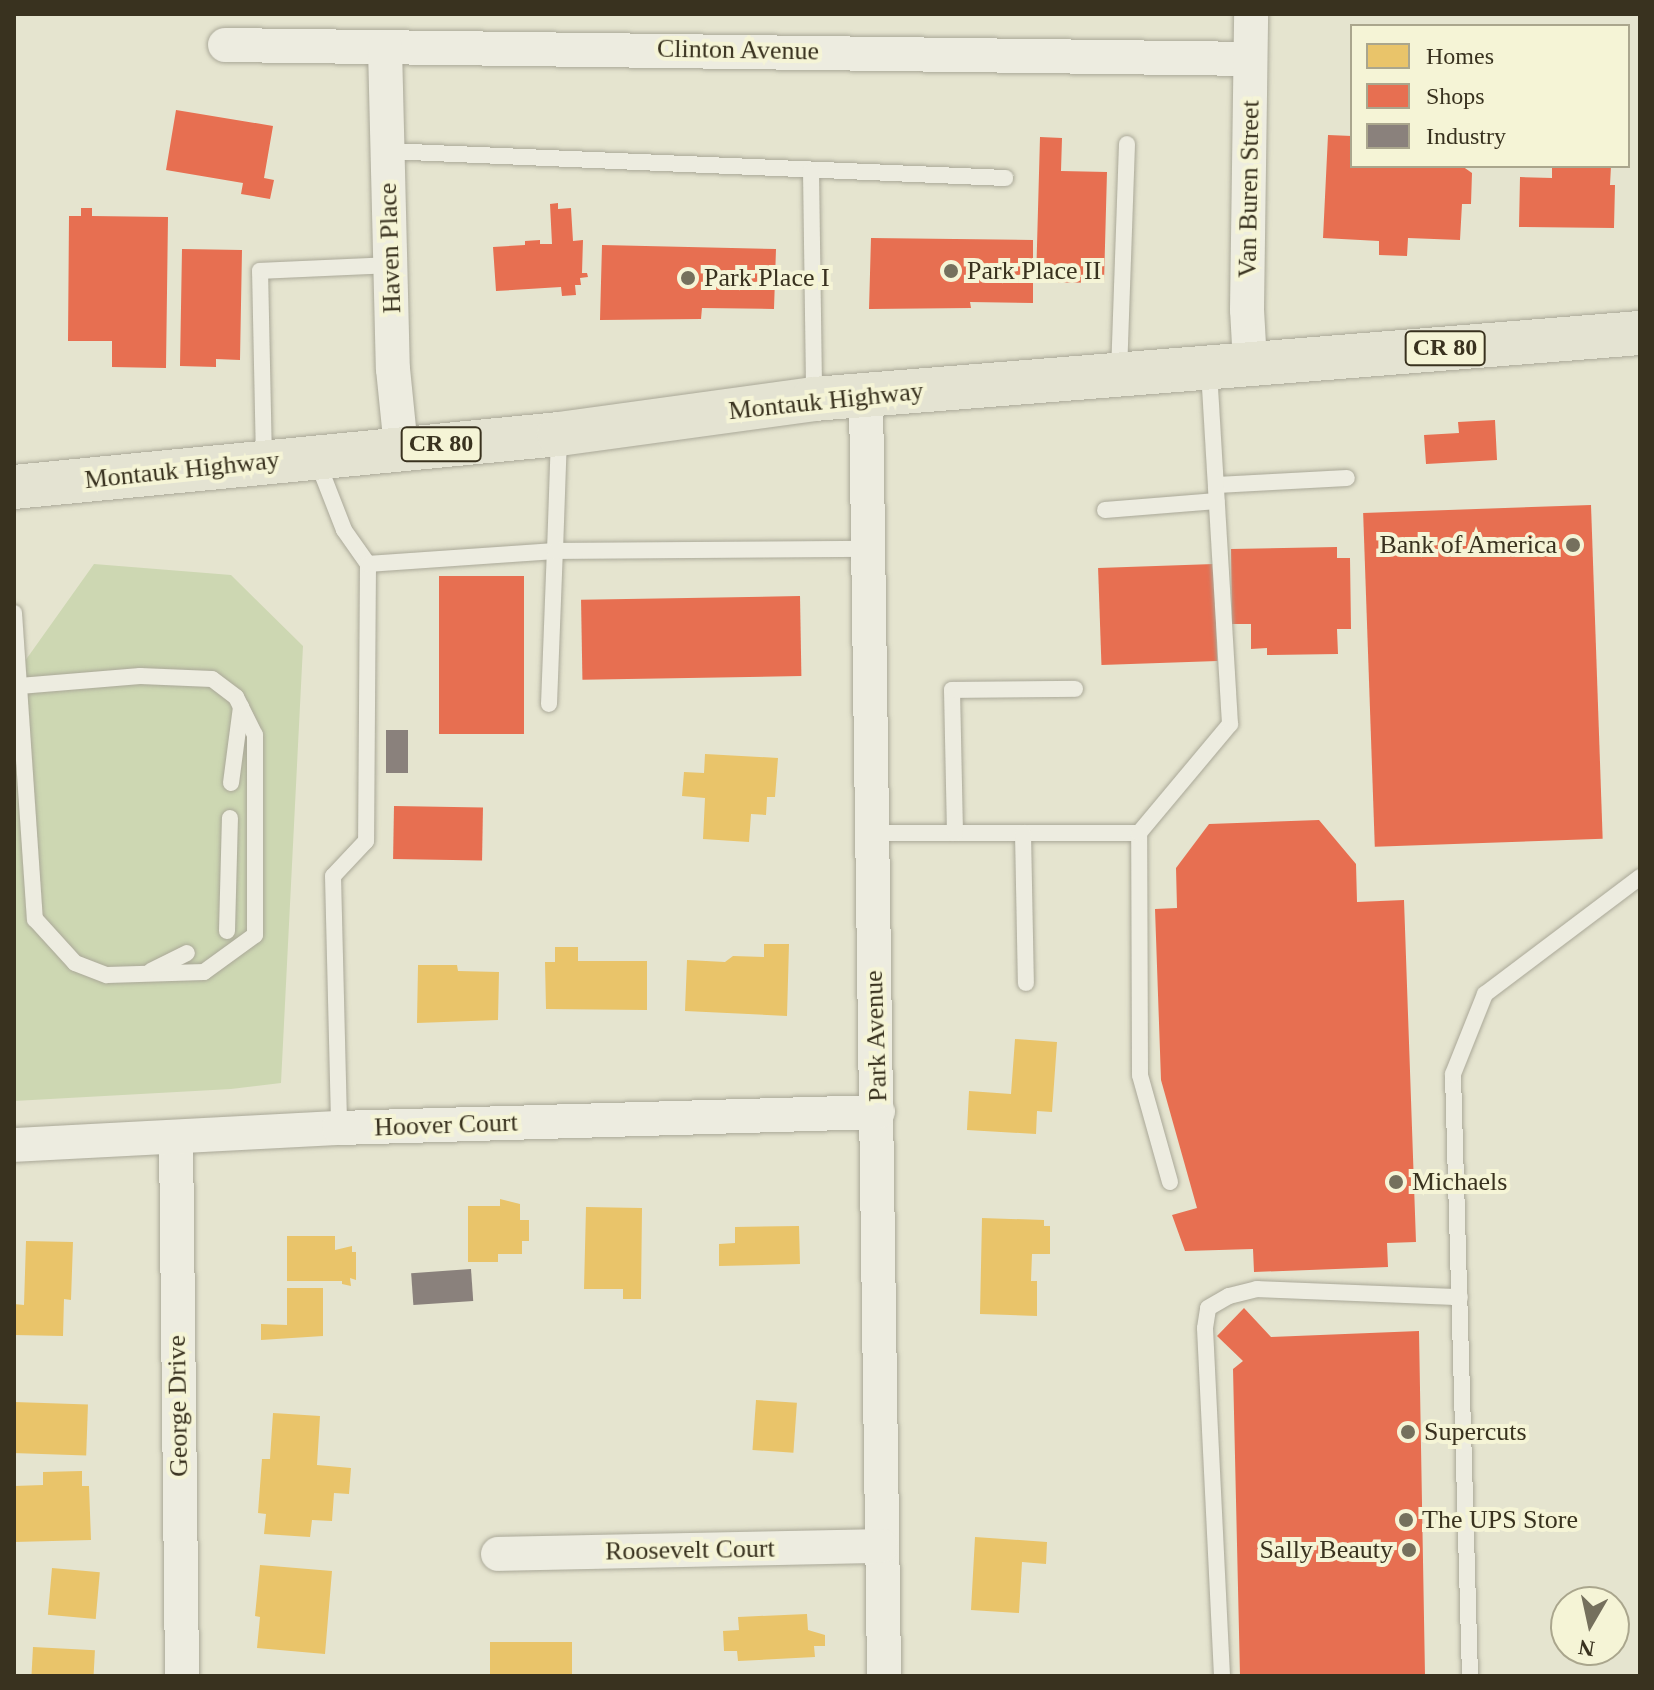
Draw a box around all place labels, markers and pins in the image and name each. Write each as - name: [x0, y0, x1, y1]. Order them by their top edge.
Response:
- place label: Park Place II: [967, 255, 1101, 287]
- place label: Park Place I: [704, 262, 830, 294]
- marker: Park Place II: [942, 262, 960, 280]
- marker: Park Place I: [679, 269, 697, 287]
- place label: Bank of America: [1378, 529, 1557, 561]
- marker: Bank of America: [1564, 536, 1582, 554]
- place label: Michaels: [1412, 1166, 1507, 1198]
- marker: Michaels: [1387, 1173, 1405, 1191]
- place label: Supercuts: [1424, 1416, 1527, 1448]
- marker: Supercuts: [1399, 1423, 1417, 1441]
- place label: The UPS Store: [1422, 1504, 1578, 1536]
- marker: The UPS Store: [1397, 1511, 1415, 1529]
- place label: Sally Beauty: [1259, 1534, 1393, 1566]
- marker: Sally Beauty: [1400, 1541, 1418, 1559]

